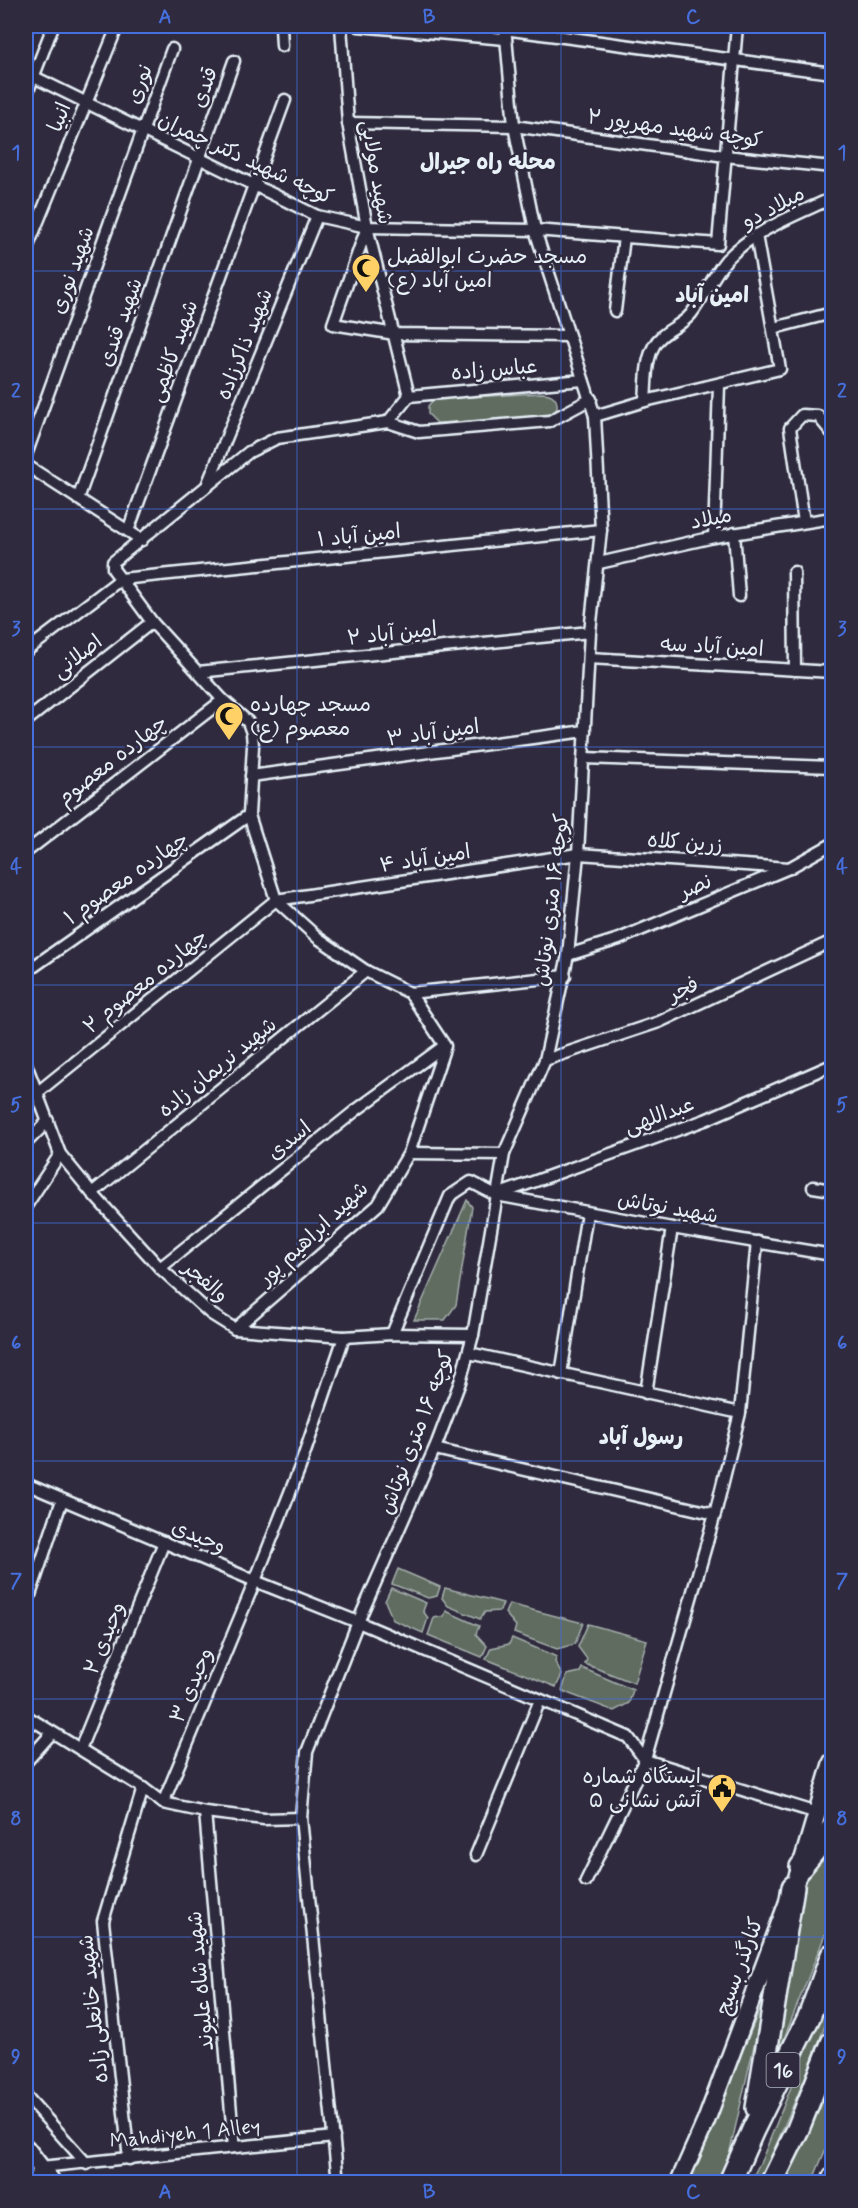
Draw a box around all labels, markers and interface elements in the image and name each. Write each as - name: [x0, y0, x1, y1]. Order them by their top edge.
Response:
- text: A: [158, 4, 172, 31]
- text: B: [423, 4, 436, 31]
- text: C: [686, 4, 701, 31]
- street label: نوری: [120, 61, 160, 108]
- street label: قندی: [185, 63, 225, 112]
- street label: انبیا: [41, 98, 78, 136]
- street label: کوچه شهید مهرپور ۲: [585, 103, 764, 155]
- street label: کوچه شهید دکتر چمران: [153, 106, 338, 212]
- street label: شهید مولایی: [353, 118, 399, 227]
- text: 1: [12, 140, 20, 167]
- text: 1: [838, 140, 846, 167]
- district label: محله راه جیرال: [420, 149, 556, 177]
- street label: میلاد دو: [735, 180, 810, 237]
- street label: شهید نوری: [44, 223, 102, 318]
- place label: مسجد حضرت ابوالفضل (ع) امین آباد: [387, 243, 587, 295]
- mosque icon: مسجد حضرت ابوالفضل (ع) امین آباد: [350, 252, 382, 294]
- street label: شهید قندی: [92, 274, 150, 371]
- district label: امین آباد: [675, 282, 749, 310]
- street label: شهید ذاکرزاده: [210, 284, 280, 404]
- street label: شهید کاظمی: [143, 296, 205, 406]
- street label: عباس زاده: [450, 352, 538, 388]
- text: 2: [11, 378, 21, 405]
- text: 2: [837, 378, 847, 405]
- street label: میلاد: [688, 501, 734, 537]
- street label: ۱ امین آباد: [316, 518, 402, 554]
- street label: ۲ امین آباد: [346, 615, 438, 653]
- text: 3: [11, 616, 21, 643]
- text: 3: [837, 616, 847, 643]
- street label: اصلانی: [47, 628, 109, 685]
- street label: امین آباد سه: [660, 630, 764, 664]
- place label: مسجد چهارده معصوم (ع): [250, 691, 371, 744]
- mosque icon: مسجد چهارده معصوم (ع): [213, 700, 245, 742]
- street label: چهارده معصوم: [52, 709, 174, 813]
- street label: ۳ امین آباد: [385, 713, 481, 753]
- street label: کوچه ۱۶ متری نوتاش: [527, 812, 576, 988]
- street label: چهارده معصوم ۱: [59, 826, 195, 933]
- street label: زرین کلاه: [646, 826, 724, 860]
- street label: ۴ امین آباد: [378, 838, 473, 880]
- text: 4: [10, 854, 22, 881]
- text: 4: [836, 854, 848, 881]
- street label: نصر: [673, 868, 716, 907]
- street label: چهارده معصوم ۲: [78, 923, 214, 1041]
- street label: فجر: [662, 971, 704, 1010]
- street label: شهید نریمان زاده: [152, 1011, 283, 1124]
- street label: عبداللهی: [620, 1090, 698, 1142]
- text: 5: [10, 1092, 22, 1119]
- text: 5: [836, 1092, 848, 1119]
- street label: اسدی: [262, 1114, 317, 1167]
- street label: شهید ابراهیم پور: [251, 1175, 376, 1294]
- street label: شهید نوتاش: [615, 1185, 720, 1231]
- street label: والفجر: [175, 1253, 234, 1309]
- text: 6: [11, 1330, 21, 1357]
- text: 6: [837, 1330, 847, 1357]
- street label: کوچه ۱۶ متری نوتاش: [373, 1346, 461, 1519]
- district label: رسول آباد: [599, 1424, 683, 1452]
- street label: وحیدی: [167, 1513, 230, 1561]
- text: 7: [10, 1568, 22, 1595]
- text: 7: [836, 1568, 848, 1595]
- street label: وحیدی ۲: [78, 1598, 132, 1679]
- street label: وحیدی ۳: [164, 1643, 220, 1727]
- place label: ایستگاه شماره ۵ آتش نشانی: [583, 1763, 702, 1815]
- public building icon: ایستگاه شماره ۵ آتش نشانی: [706, 1772, 738, 1814]
- text: 8: [10, 1806, 22, 1833]
- text: 8: [836, 1806, 848, 1833]
- street label: شهید شاه علیوند: [181, 1910, 221, 2052]
- street label: کنارگذر بسیج: [709, 1914, 771, 2019]
- street label: شهید خانعلی زاده: [72, 1933, 116, 2085]
- text: 9: [11, 2044, 21, 2071]
- text: 9: [837, 2044, 847, 2071]
- road number: 16: [766, 2053, 800, 2087]
- street label: Mahdiyeh 1 Alley: [108, 2112, 262, 2156]
- text: A: [158, 2179, 172, 2206]
- text: B: [423, 2179, 436, 2206]
- text: C: [686, 2179, 701, 2206]

